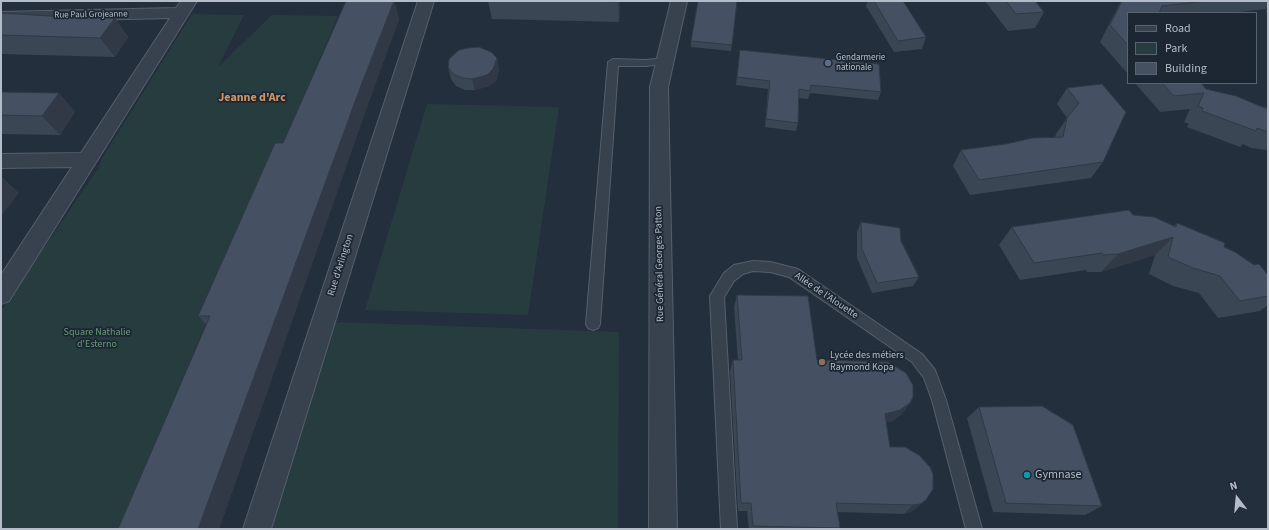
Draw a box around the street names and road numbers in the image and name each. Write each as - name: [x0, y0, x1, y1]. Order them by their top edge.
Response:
- street label: Rue Paul Grojeanne: [54, 9, 128, 21]
- street label: Rue Général Georges Patton: [653, 206, 667, 322]
- street label: Rue d'Arlington: [325, 233, 357, 297]
- street label: Allée de l'Alouette: [792, 270, 860, 322]

